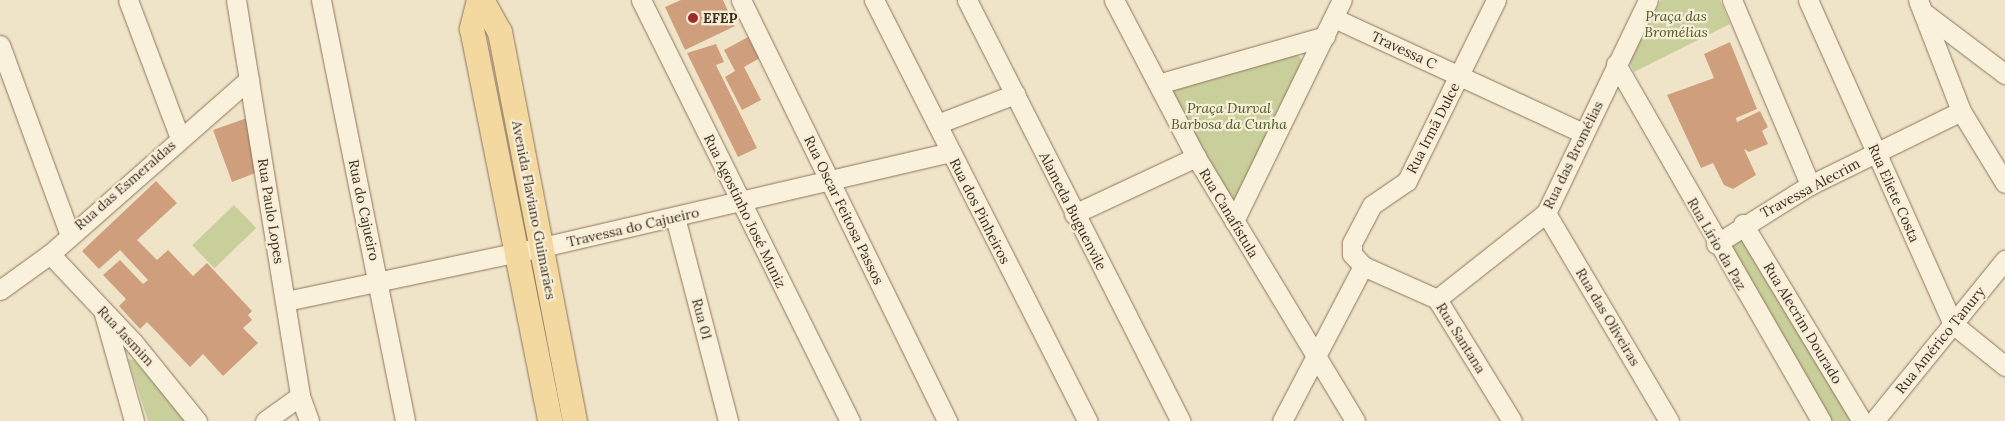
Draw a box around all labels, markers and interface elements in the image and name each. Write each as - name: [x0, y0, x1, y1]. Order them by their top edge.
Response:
- park label: Praça das Bromélias: [1644, 8, 1708, 40]
- place label: EFEP: [703, 10, 737, 26]
- marker: EFEP: [687, 12, 699, 24]
- street label: Travessa C: [1369, 28, 1439, 72]
- street label: Rua Irmã Dulce: [1403, 80, 1463, 176]
- street label: Rua das Bromélias: [1540, 98, 1606, 212]
- park label: Praça Durval Barbosa da Cunha: [1171, 100, 1287, 132]
- street label: Avenida Flaviano Guimarães: [508, 119, 560, 301]
- street label: Rua Agostinho José Muniz: [700, 131, 790, 291]
- street label: Rua Oscar Feitosa Passos: [801, 133, 887, 287]
- street label: Rua das Esmeraldas: [71, 137, 179, 233]
- street label: Rua Eliete Costa: [1865, 141, 1923, 245]
- street label: Alameda Buguenvile: [1036, 149, 1110, 273]
- street label: Rua dos Pinheiros: [946, 155, 1014, 267]
- street label: Travessa Alecrim: [1757, 155, 1863, 221]
- street label: Rua Paulo Lopes: [254, 157, 288, 265]
- street label: Rua do Cajueiro: [345, 158, 383, 262]
- street label: Rua Canafístula: [1196, 165, 1262, 261]
- street label: Rua Lírio da Paz: [1684, 195, 1750, 293]
- street label: Travessa do Cajueiro: [565, 204, 701, 250]
- street label: Rua Alecrim Dourado: [1760, 259, 1846, 387]
- street label: Rua das Oliveiras: [1572, 265, 1644, 369]
- street label: Rua Américo Tanury: [1892, 283, 1988, 397]
- street label: Rua 01: [688, 297, 716, 341]
- street label: Rua Santana: [1433, 300, 1489, 376]
- street label: Rua Jasmim: [94, 303, 158, 369]

